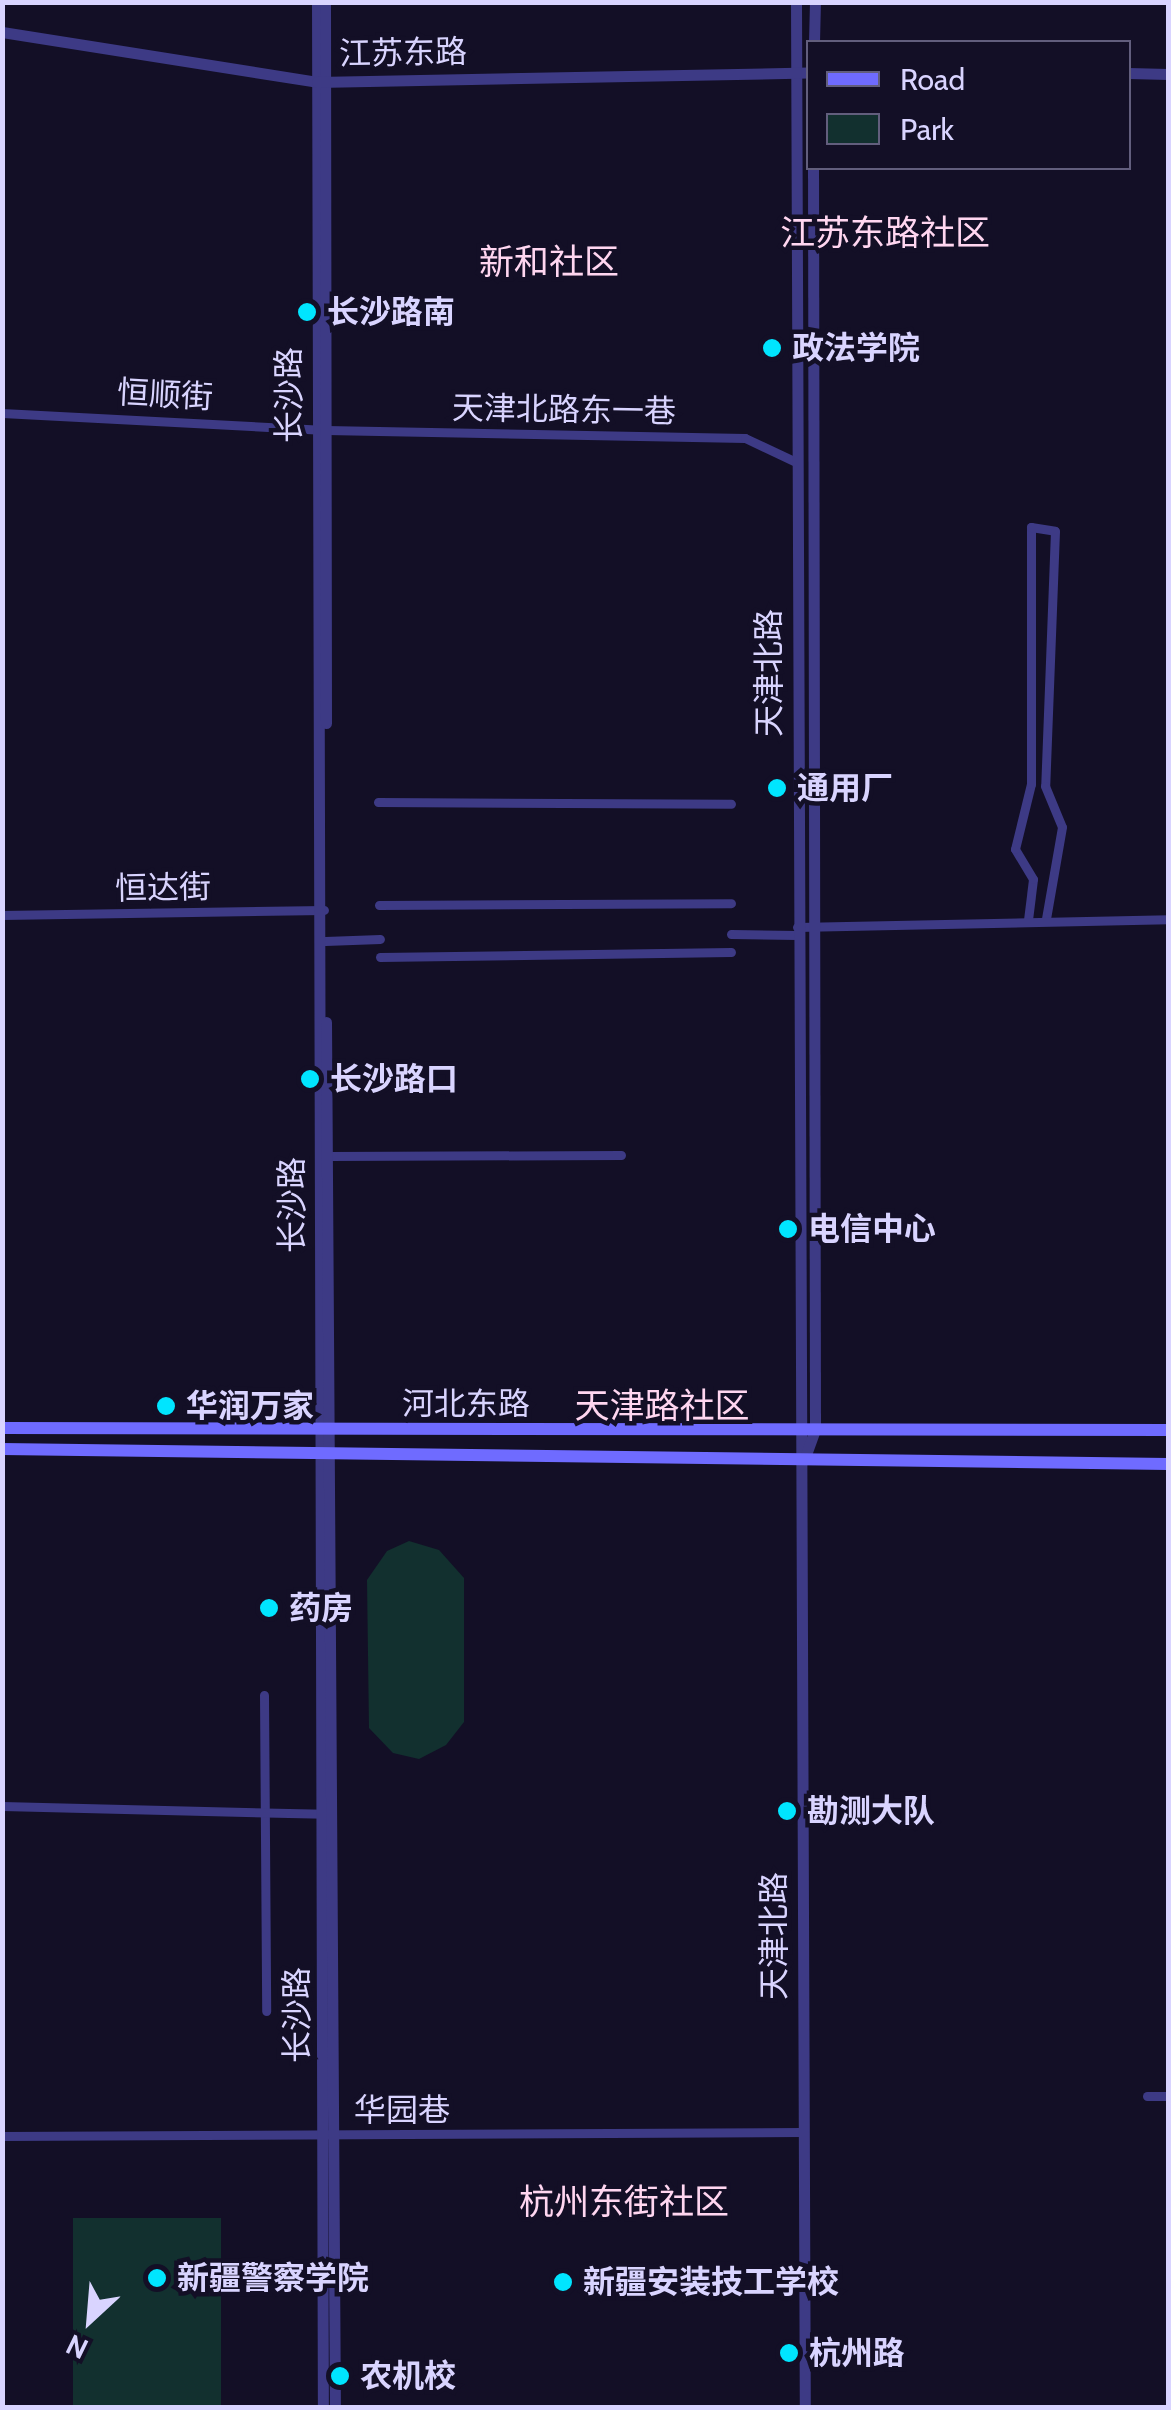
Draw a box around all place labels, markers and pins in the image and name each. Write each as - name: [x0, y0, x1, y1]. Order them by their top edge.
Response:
- place label: 长沙路南: [327, 293, 455, 331]
- marker: 长沙路南: [296, 301, 318, 323]
- place label: 政法学院: [792, 329, 920, 367]
- marker: 政法学院: [761, 337, 783, 359]
- place label: 通用厂: [797, 769, 893, 807]
- marker: 通用厂: [766, 777, 788, 799]
- place label: 长沙路口: [330, 1060, 458, 1098]
- marker: 长沙路口: [299, 1068, 321, 1090]
- place label: 电信中心: [808, 1210, 936, 1248]
- marker: 电信中心: [777, 1218, 799, 1240]
- place label: 华润万家: [186, 1387, 314, 1425]
- marker: 华润万家: [155, 1395, 177, 1417]
- place label: 药房: [289, 1589, 353, 1627]
- marker: 药房: [258, 1597, 280, 1619]
- place label: 勘测大队: [807, 1792, 935, 1830]
- marker: 勘测大队: [776, 1800, 798, 1822]
- place label: 新疆警察学院: [177, 2259, 369, 2297]
- place label: 新疆安装技工学校: [583, 2263, 839, 2301]
- marker: 新疆警察学院: [146, 2267, 168, 2289]
- marker: 新疆安装技工学校: [552, 2271, 574, 2293]
- place label: 杭州路: [809, 2334, 905, 2372]
- marker: 杭州路: [778, 2342, 800, 2364]
- place label: 农机校: [360, 2357, 456, 2395]
- marker: 农机校: [329, 2365, 351, 2387]

